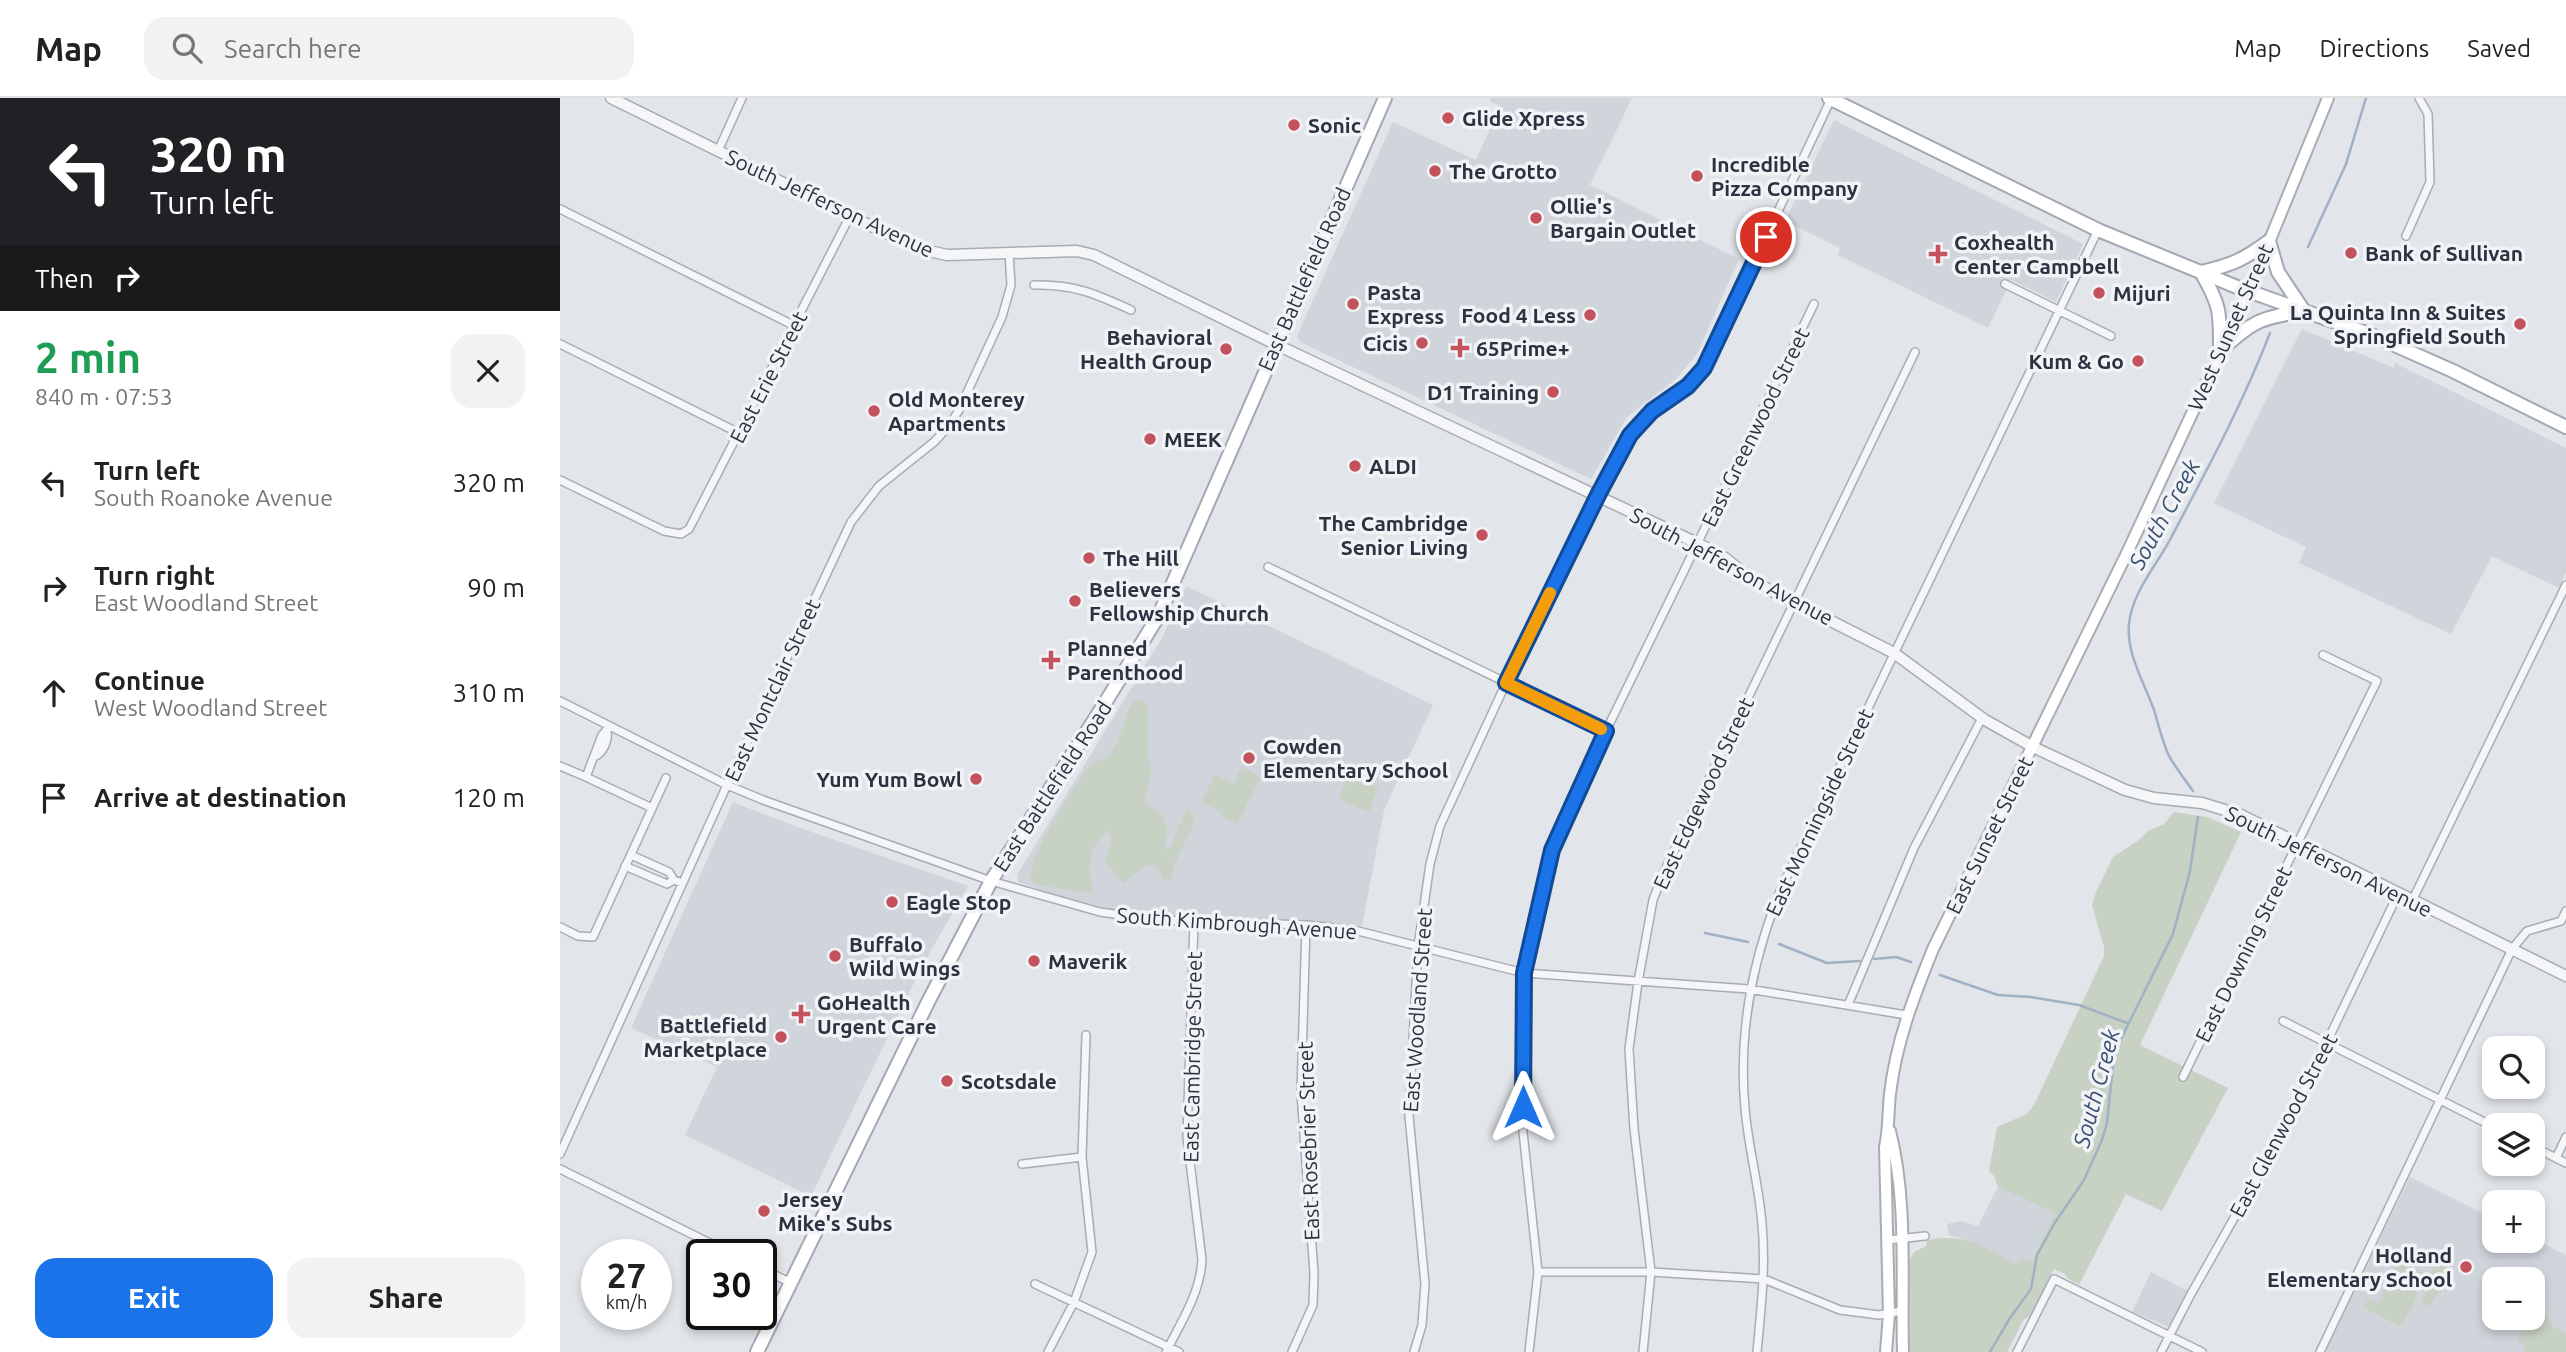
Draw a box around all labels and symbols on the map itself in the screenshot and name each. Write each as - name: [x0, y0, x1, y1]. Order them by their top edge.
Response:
- place label: Glide Xpress: [1462, 106, 1585, 130]
- marker: Glide Xpress: [1440, 110, 1456, 126]
- place label: Sonic: [1308, 113, 1361, 137]
- marker: Sonic: [1286, 117, 1302, 133]
- street label: South Jefferson Avenue: [722, 144, 938, 262]
- place label: Incredible Pizza Company: [1711, 152, 1858, 200]
- place label: The Grotto: [1449, 159, 1557, 183]
- marker: The Grotto: [1427, 163, 1443, 179]
- marker: Incredible Pizza Company: [1689, 168, 1705, 184]
- street label: East Battlefield Road: [1253, 184, 1355, 374]
- place label: Ollie's Bargain Outlet: [1550, 194, 1696, 242]
- pin: [1736, 207, 1796, 267]
- marker: Ollie's Bargain Outlet: [1528, 210, 1544, 226]
- place label: Coxhealth Center Campbell: [1954, 230, 2119, 278]
- street label: West Sunset Street: [2182, 240, 2278, 414]
- place label: Bank of Sullivan: [2365, 241, 2523, 265]
- marker: Coxhealth Center Campbell: [1928, 244, 1948, 264]
- marker: Bank of Sullivan: [2343, 245, 2359, 261]
- place label: Pasta Express: [1367, 280, 1444, 328]
- place label: Mijuri: [2113, 281, 2171, 305]
- marker: Mijuri: [2091, 285, 2107, 301]
- marker: Pasta Express: [1345, 296, 1361, 312]
- place label: La Quinta Inn & Suites Springfield South: [2290, 300, 2506, 348]
- place label: Food 4 Less: [1461, 303, 1576, 327]
- street label: East Erie Street: [724, 307, 812, 447]
- marker: Food 4 Less: [1582, 307, 1598, 323]
- marker: La Quinta Inn & Suites Springfield South: [2512, 316, 2528, 332]
- street label: East Greenwood Street: [1696, 324, 1814, 530]
- place label: Behavioral Health Group: [1080, 325, 1212, 373]
- place label: Cicis: [1363, 331, 1408, 355]
- marker: Cicis: [1414, 335, 1430, 351]
- place label: 65Prime+: [1476, 336, 1570, 360]
- marker: 65Prime+: [1450, 338, 1470, 358]
- marker: Behavioral Health Group: [1218, 341, 1234, 357]
- place label: Kum & Go: [2029, 349, 2124, 373]
- marker: Kum & Go: [2130, 353, 2146, 369]
- place label: D1 Training: [1427, 380, 1539, 404]
- marker: D1 Training: [1545, 384, 1561, 400]
- place label: Old Monterey Apartments: [888, 387, 1025, 435]
- marker: Old Monterey Apartments: [866, 403, 882, 419]
- place label: MEEK: [1164, 427, 1222, 451]
- marker: MEEK: [1142, 431, 1158, 447]
- place label: ALDI: [1369, 454, 1417, 478]
- water label: South Creek: [2123, 455, 2205, 574]
- marker: ALDI: [1347, 458, 1363, 474]
- street label: South Jefferson Avenue: [1626, 502, 1838, 630]
- place label: The Cambridge Senior Living: [1319, 511, 1468, 559]
- marker: The Cambridge Senior Living: [1474, 527, 1490, 543]
- place label: The Hill: [1103, 546, 1179, 570]
- marker: The Hill: [1081, 550, 1097, 566]
- place label: Believers Fellowship Church: [1089, 577, 1269, 625]
- marker: Believers Fellowship Church: [1067, 593, 1083, 609]
- street label: East Montclair Street: [719, 595, 825, 785]
- place label: Planned Parenthood: [1067, 636, 1183, 684]
- marker: Planned Parenthood: [1041, 650, 1061, 670]
- street label: East Edgewood Street: [1648, 693, 1758, 893]
- street label: East Battlefield Road: [988, 696, 1116, 876]
- street label: East Morningside Street: [1760, 705, 1878, 919]
- place label: Cowden Elementary School: [1263, 734, 1448, 782]
- marker: Cowden Elementary School: [1241, 750, 1257, 766]
- street label: East Sunset Street: [1940, 752, 2038, 918]
- place label: Yum Yum Bowl: [817, 767, 962, 791]
- marker: Yum Yum Bowl: [968, 771, 984, 787]
- street label: South Jefferson Avenue: [2222, 801, 2436, 921]
- street label: East Downing Street: [2190, 862, 2296, 1046]
- place label: Eagle Stop: [906, 890, 1011, 914]
- marker: Eagle Stop: [884, 894, 900, 910]
- street label: South Kimbrough Avenue: [1116, 903, 1358, 943]
- street label: East Woodland Street: [1398, 907, 1436, 1113]
- place label: Buffalo Wild Wings: [849, 932, 960, 980]
- marker: Buffalo Wild Wings: [827, 948, 843, 964]
- place label: Maverik: [1048, 949, 1127, 973]
- street label: East Cambridge Street: [1178, 951, 1206, 1163]
- marker: Maverik: [1026, 953, 1042, 969]
- place label: GoHealth Urgent Care: [817, 990, 937, 1038]
- marker: GoHealth Urgent Care: [791, 1004, 811, 1024]
- place label: Battlefield Marketplace: [643, 1013, 767, 1061]
- water label: South Creek: [2068, 1026, 2124, 1151]
- marker: Battlefield Marketplace: [773, 1029, 789, 1045]
- street label: East Glenwood Street: [2224, 1029, 2342, 1221]
- street label: East Rosebrier Street: [1293, 1041, 1323, 1241]
- place label: Scotsdale: [961, 1069, 1057, 1093]
- position arrow: [1486, 1070, 1560, 1144]
- marker: Scotsdale: [939, 1073, 955, 1089]
- place label: Jersey Mike's Subs: [778, 1187, 893, 1235]
- marker: Jersey Mike's Subs: [756, 1203, 772, 1219]
- speed limit sign: 30: [686, 1239, 777, 1330]
- place label: Holland Elementary School: [2267, 1243, 2452, 1291]
- marker: Holland Elementary School: [2458, 1259, 2474, 1275]

